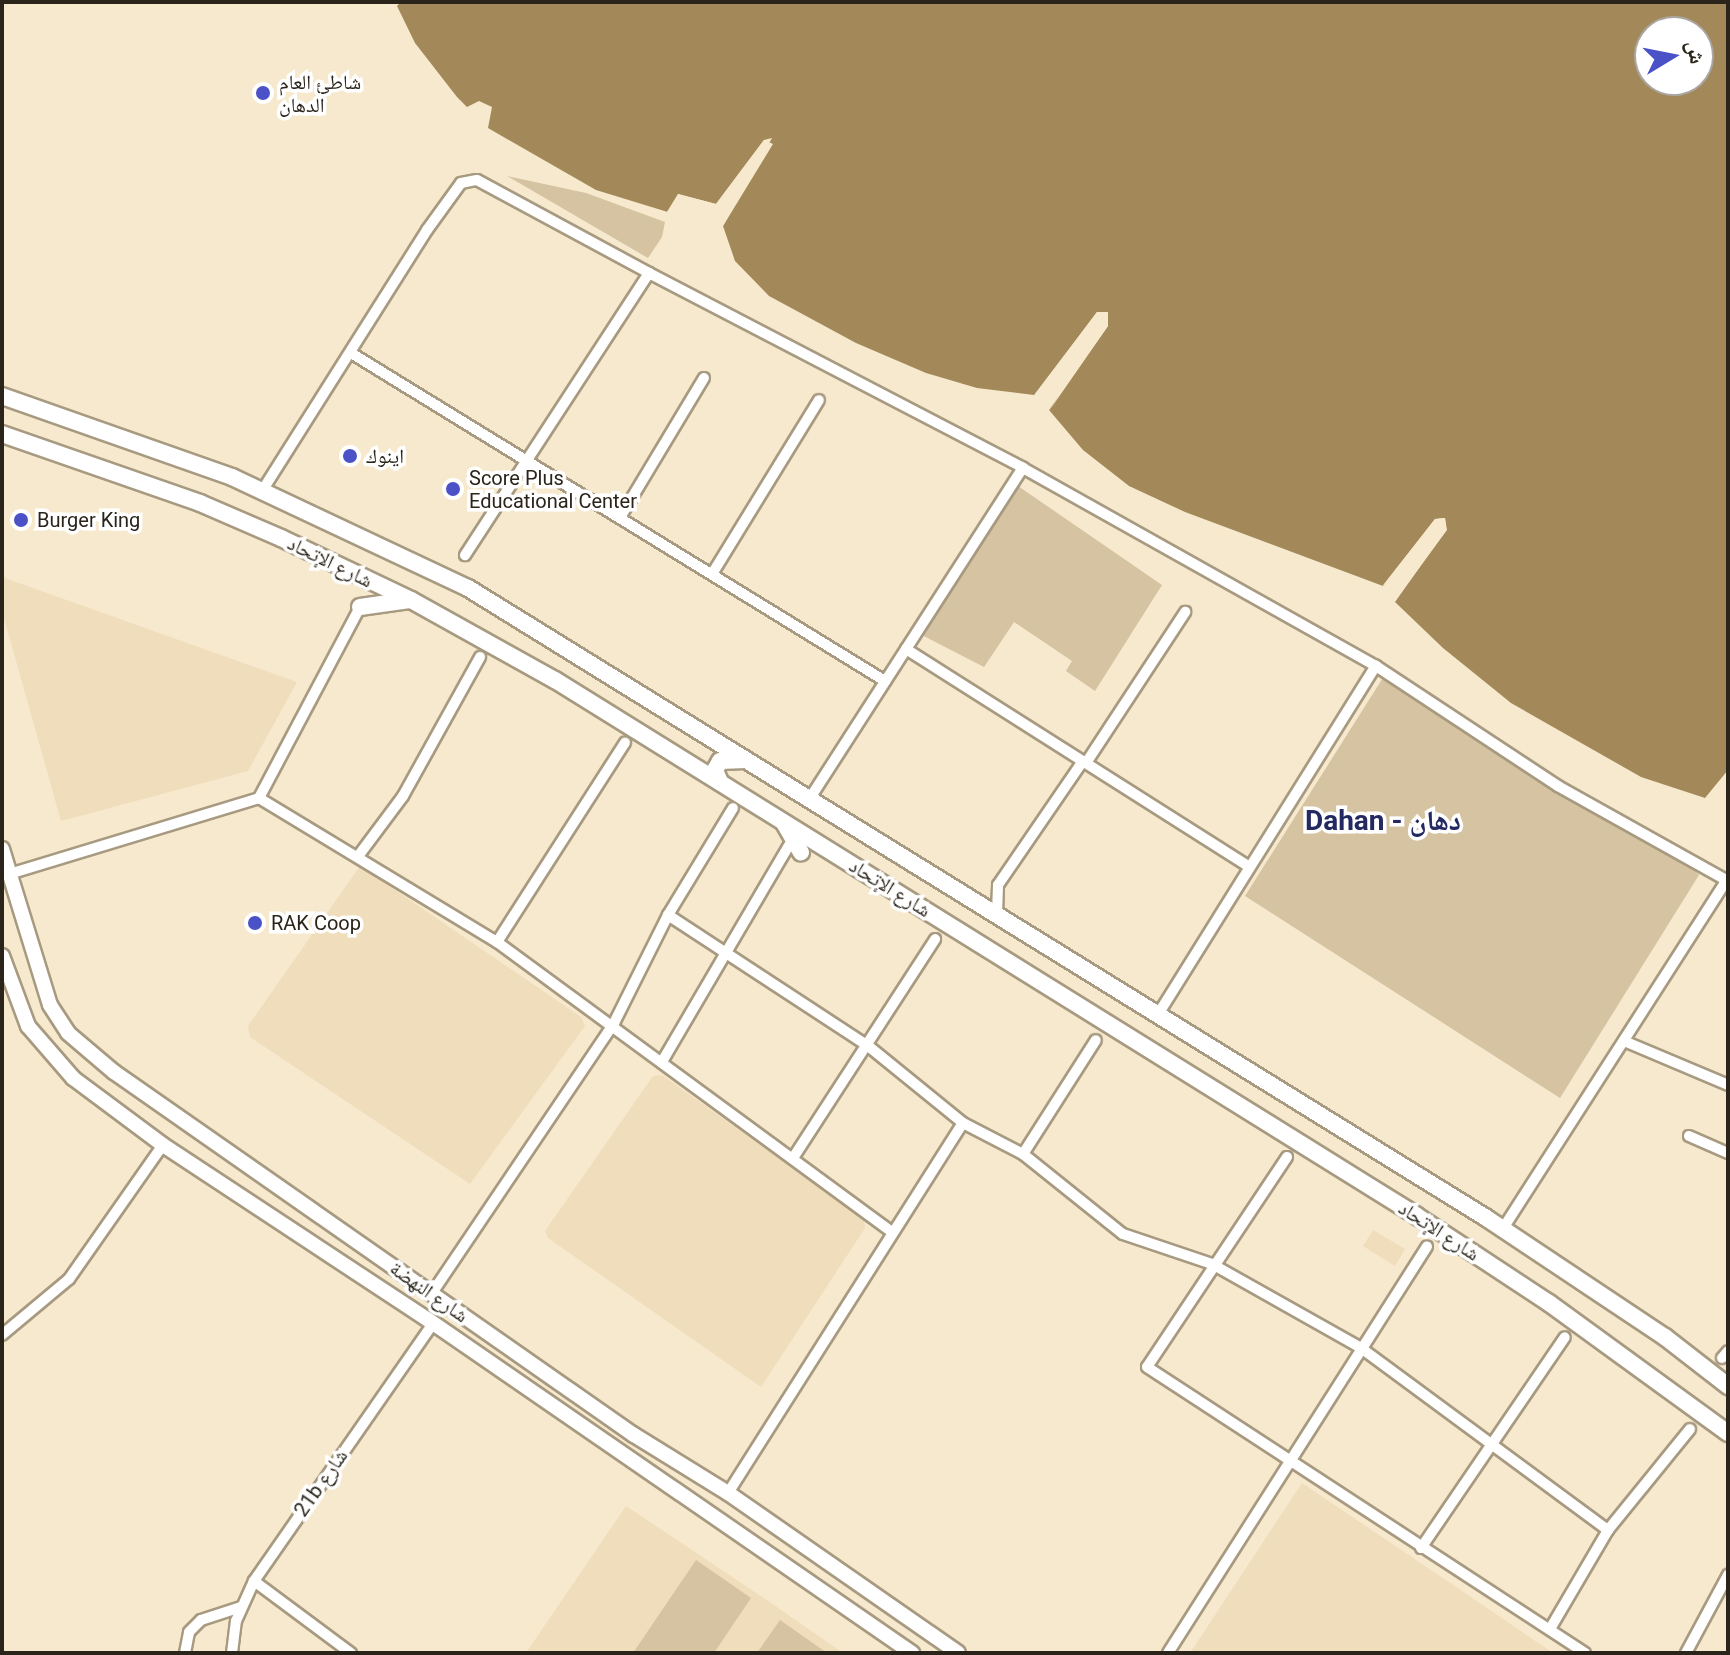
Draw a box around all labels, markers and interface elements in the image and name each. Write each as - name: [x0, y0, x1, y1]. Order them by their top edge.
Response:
- north arrow: [1634, 16, 1714, 96]
- text: ش: [1682, 38, 1710, 66]
- place label: شاطئ العام الدهان: [279, 70, 361, 117]
- marker: شاطئ العام الدهان: [254, 84, 272, 102]
- place label: اينوك: [366, 444, 404, 468]
- marker: اينوك: [341, 447, 359, 465]
- place label: Score Plus Educational Center: [469, 466, 637, 513]
- marker: Score Plus Educational Center: [444, 480, 462, 498]
- place label: Burger King: [37, 508, 140, 532]
- marker: Burger King: [12, 511, 30, 529]
- street label: شارع الإتحاد: [284, 531, 376, 593]
- district label: Dahan - دهان: [1305, 804, 1461, 838]
- street label: شارع الإتحاد: [845, 854, 935, 922]
- place label: RAK Coop: [271, 911, 361, 935]
- marker: RAK Coop: [246, 914, 264, 932]
- street label: شارع الإتحاد: [1394, 1196, 1484, 1266]
- street label: شارع النهضة: [385, 1256, 473, 1328]
- street label: 21b شارع: [289, 1445, 353, 1521]

